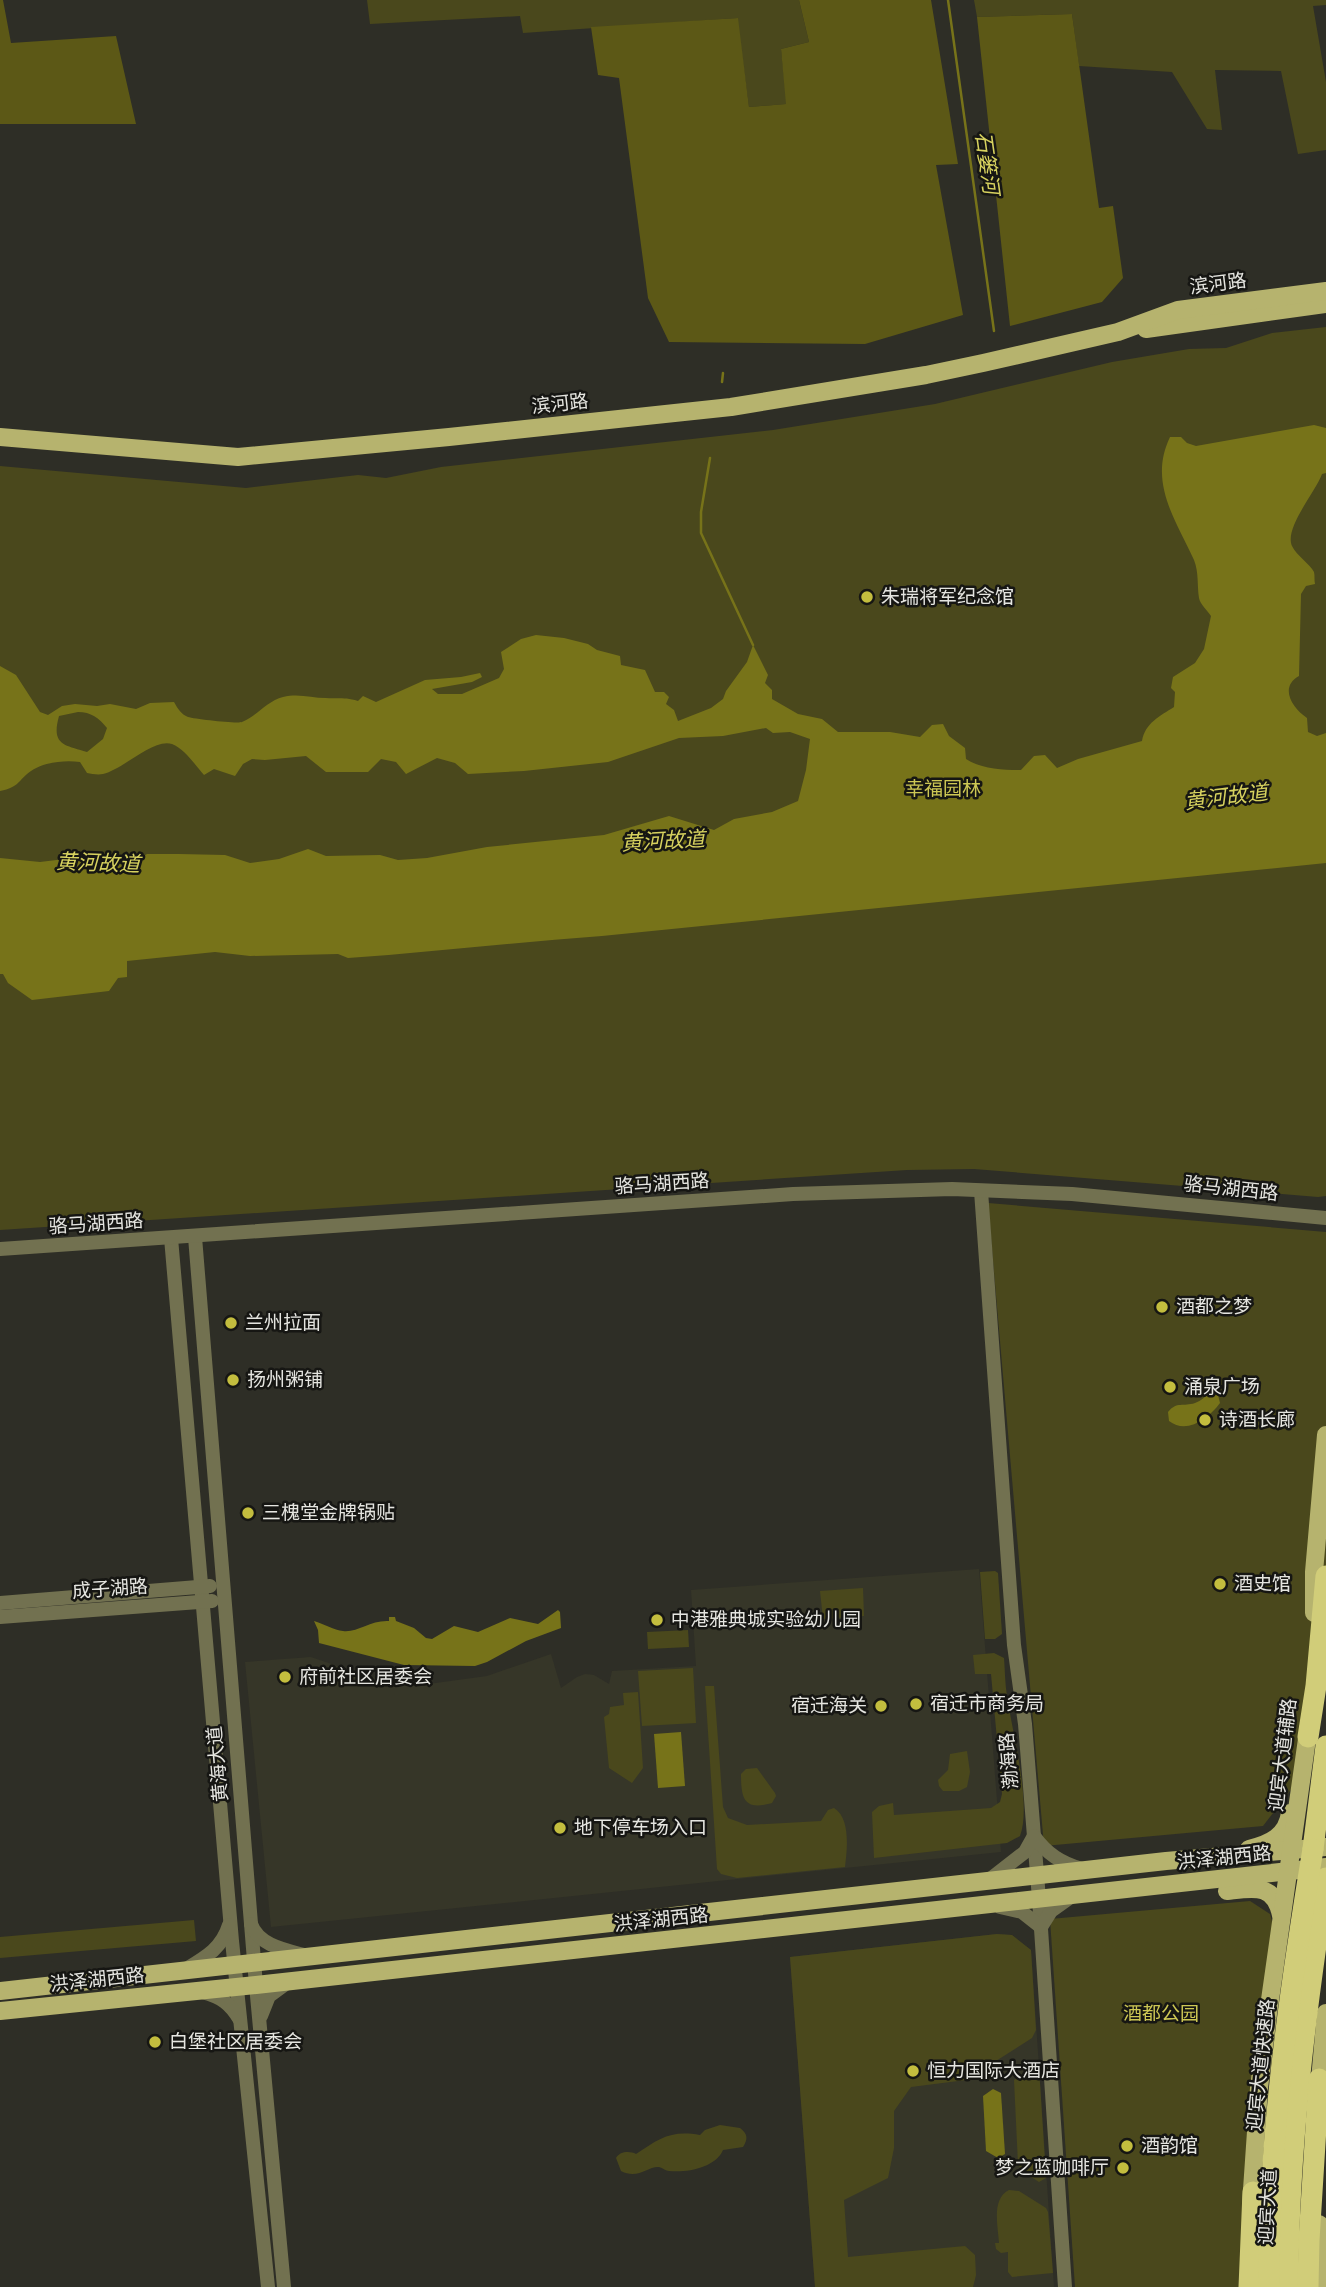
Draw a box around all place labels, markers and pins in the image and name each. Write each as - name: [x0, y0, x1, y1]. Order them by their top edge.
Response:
- place label: 朱瑞将军纪念馆: [881, 585, 1014, 609]
- marker: 朱瑞将军纪念馆: [859, 589, 875, 605]
- place label: 酒都之梦: [1176, 1295, 1252, 1319]
- marker: 酒都之梦: [1154, 1299, 1170, 1315]
- place label: 兰州拉面: [245, 1311, 321, 1335]
- marker: 兰州拉面: [223, 1315, 239, 1331]
- place label: 扬州粥铺: [247, 1368, 323, 1392]
- marker: 扬州粥铺: [225, 1372, 241, 1388]
- place label: 涌泉广场: [1184, 1375, 1260, 1399]
- marker: 涌泉广场: [1162, 1379, 1178, 1395]
- place label: 诗酒长廊: [1219, 1408, 1295, 1432]
- marker: 诗酒长廊: [1197, 1412, 1213, 1428]
- place label: 三槐堂金牌锅贴: [262, 1501, 395, 1525]
- marker: 三槐堂金牌锅贴: [240, 1505, 256, 1521]
- place label: 酒史馆: [1234, 1572, 1291, 1596]
- marker: 酒史馆: [1212, 1576, 1228, 1592]
- place label: 中港雅典城实验幼儿园: [671, 1608, 861, 1632]
- marker: 中港雅典城实验幼儿园: [649, 1612, 665, 1628]
- place label: 府前社区居委会: [299, 1665, 432, 1689]
- marker: 府前社区居委会: [277, 1669, 293, 1685]
- place label: 宿迁市商务局: [930, 1692, 1044, 1716]
- place label: 宿迁海关: [791, 1694, 867, 1718]
- marker: 宿迁市商务局: [908, 1696, 924, 1712]
- marker: 宿迁海关: [873, 1698, 889, 1714]
- place label: 地下停车场入口: [574, 1816, 707, 1840]
- marker: 地下停车场入口: [552, 1820, 568, 1836]
- place label: 白堡社区居委会: [169, 2030, 302, 2054]
- marker: 白堡社区居委会: [147, 2034, 163, 2050]
- place label: 恒力国际大酒店: [927, 2059, 1060, 2083]
- marker: 恒力国际大酒店: [905, 2063, 921, 2079]
- place label: 酒韵馆: [1141, 2134, 1198, 2158]
- marker: 酒韵馆: [1119, 2138, 1135, 2154]
- place label: 梦之蓝咖啡厅: [995, 2156, 1109, 2180]
- marker: 梦之蓝咖啡厅: [1115, 2160, 1131, 2176]

